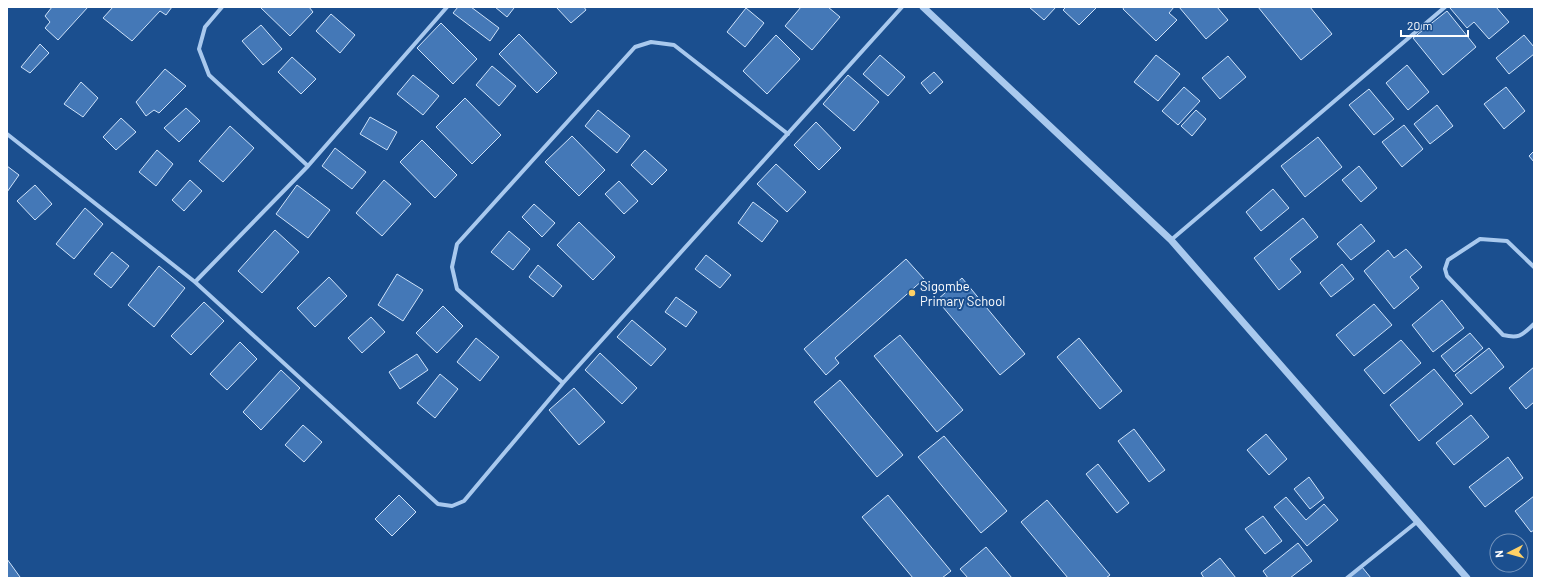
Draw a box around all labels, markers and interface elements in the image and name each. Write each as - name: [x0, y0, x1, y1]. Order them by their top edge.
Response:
- scale bar: [1401, 12, 1468, 38]
- text: 20 m: [1407, 18, 1433, 32]
- place label: Sigombe Primary School: [920, 278, 1005, 309]
- marker: Sigombe Primary School: [907, 288, 917, 298]
- north arrow: [1489, 533, 1529, 573]
- text: N: [1492, 550, 1505, 558]

